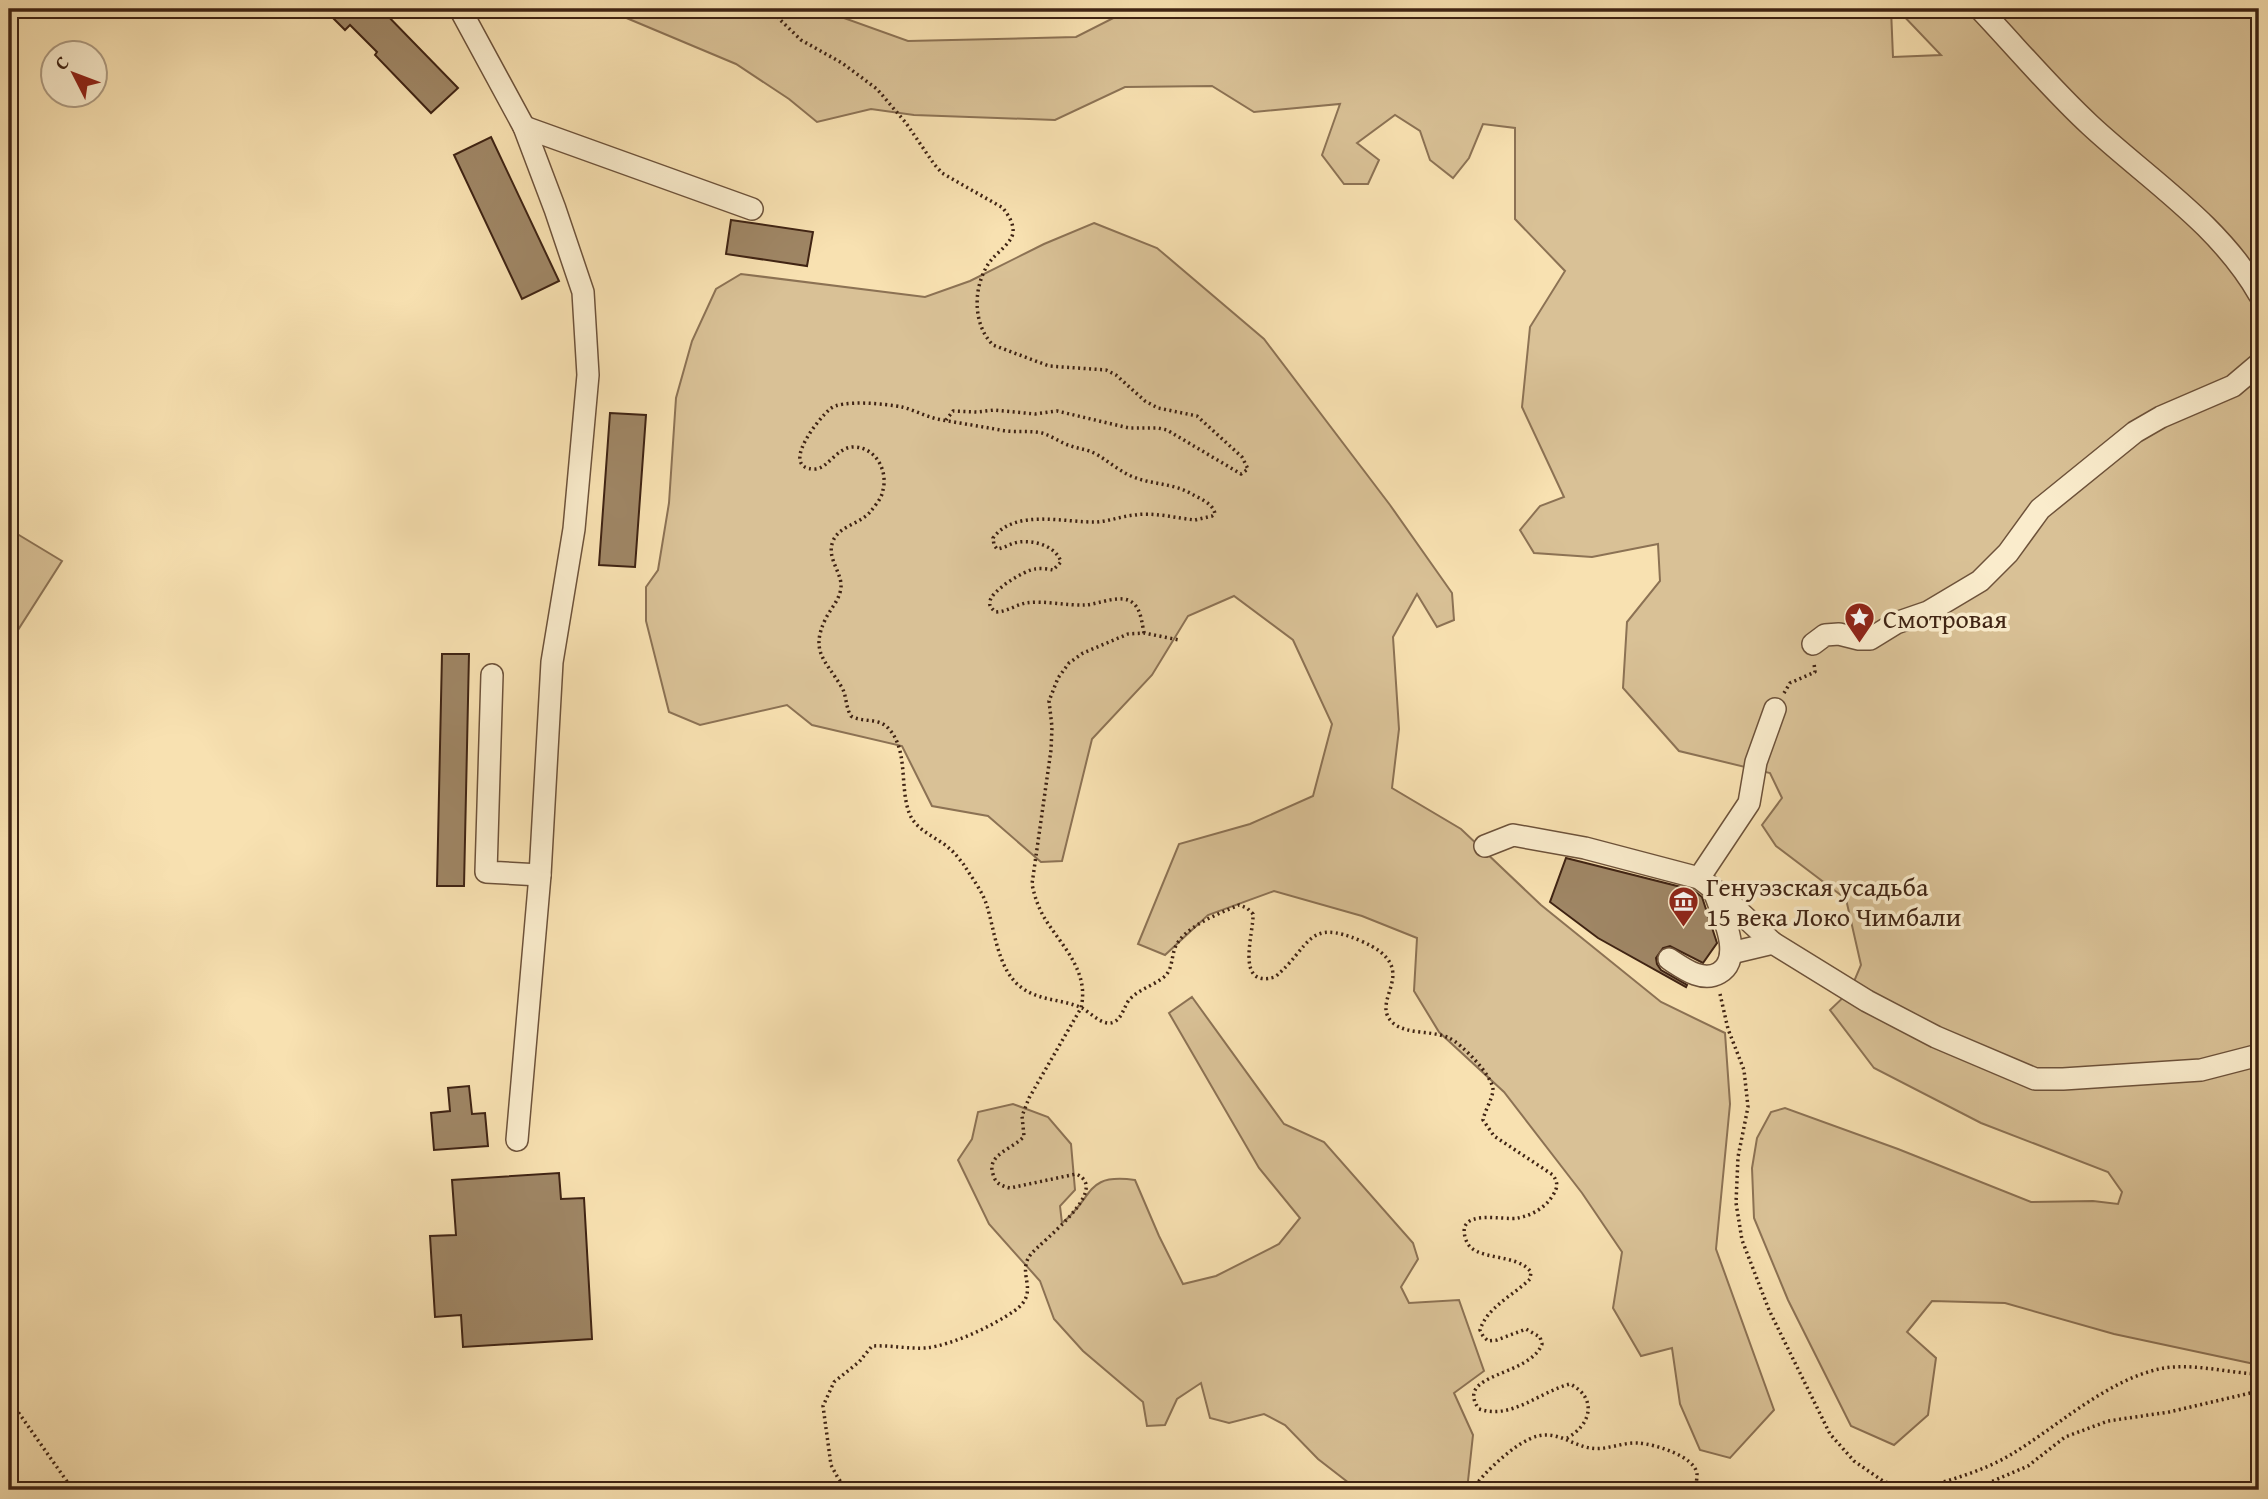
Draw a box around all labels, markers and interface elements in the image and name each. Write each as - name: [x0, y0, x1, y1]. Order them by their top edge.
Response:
- north arrow: [38, 38, 108, 108]
- text: С: [47, 49, 76, 76]
- place label: Смотровая: [1883, 599, 2007, 638]
- place icon: Смотровая: [1843, 601, 1877, 645]
- place label: Генуэзская усадьба 15 века Локо Чимбали: [1706, 867, 1961, 936]
- museum icon: Генуэзская усадьба 15 века Локо Чимбали: [1666, 884, 1700, 928]

